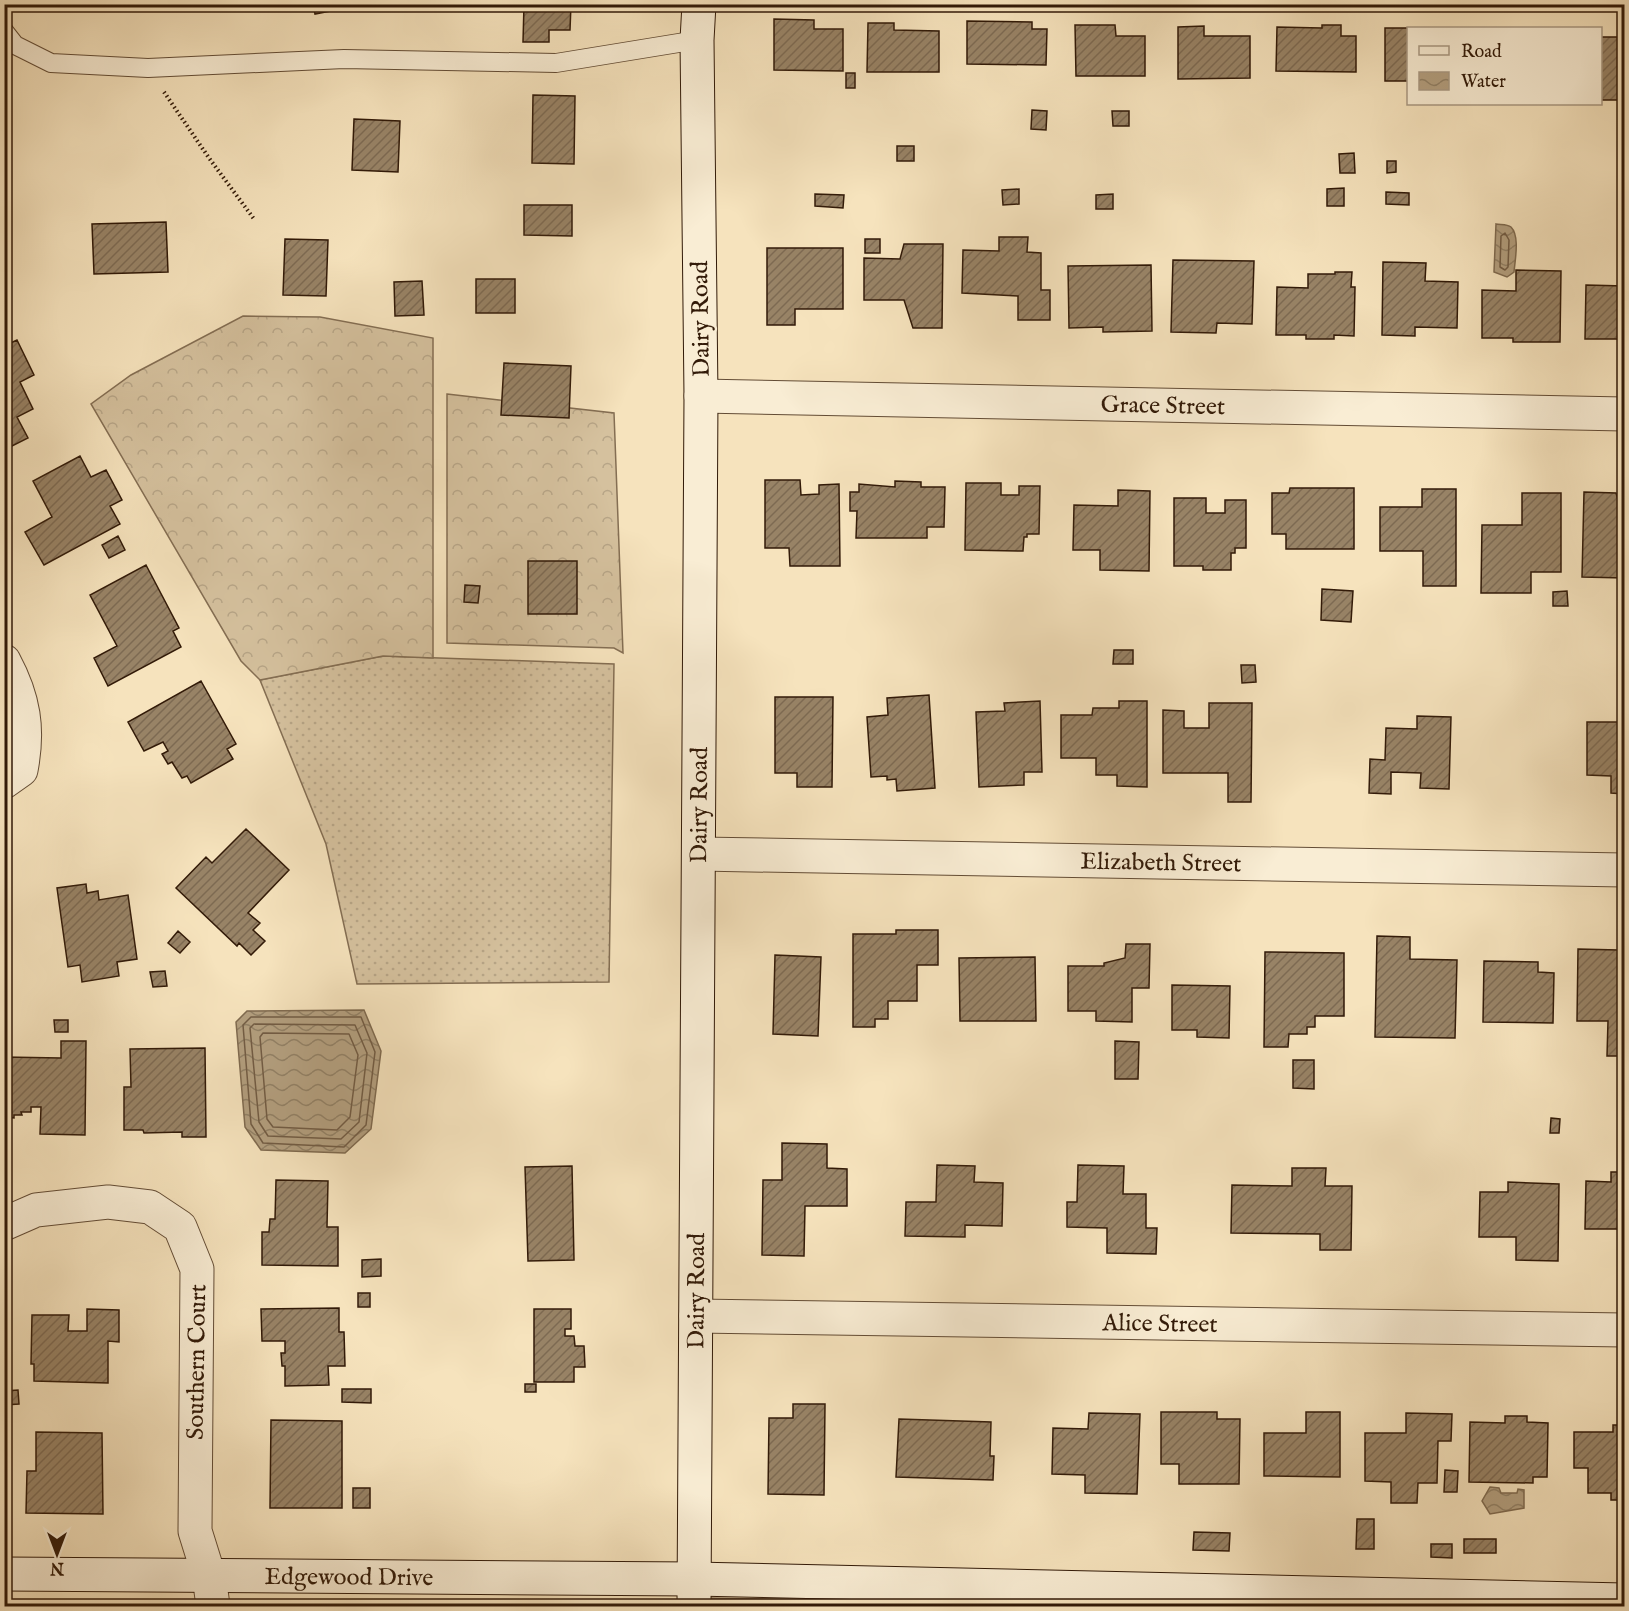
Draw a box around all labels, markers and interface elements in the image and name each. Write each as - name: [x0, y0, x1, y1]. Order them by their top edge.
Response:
- legend: [1407, 27, 1602, 105]
- text: Road: [1461, 41, 1502, 64]
- text: Water: [1461, 71, 1506, 94]
- street label: Dairy Road: [685, 260, 718, 377]
- street label: Grace Street: [1100, 390, 1225, 423]
- street label: Dairy Road: [684, 747, 716, 863]
- street label: Elizabeth Street: [1080, 847, 1242, 880]
- street label: Dairy Road: [681, 1233, 713, 1349]
- street label: Southern Court: [181, 1284, 214, 1440]
- street label: Alice Street: [1101, 1308, 1218, 1341]
- north arrow: [27, 1524, 87, 1584]
- text: N: [50, 1557, 65, 1577]
- street label: Edgewood Drive: [264, 1562, 434, 1594]

